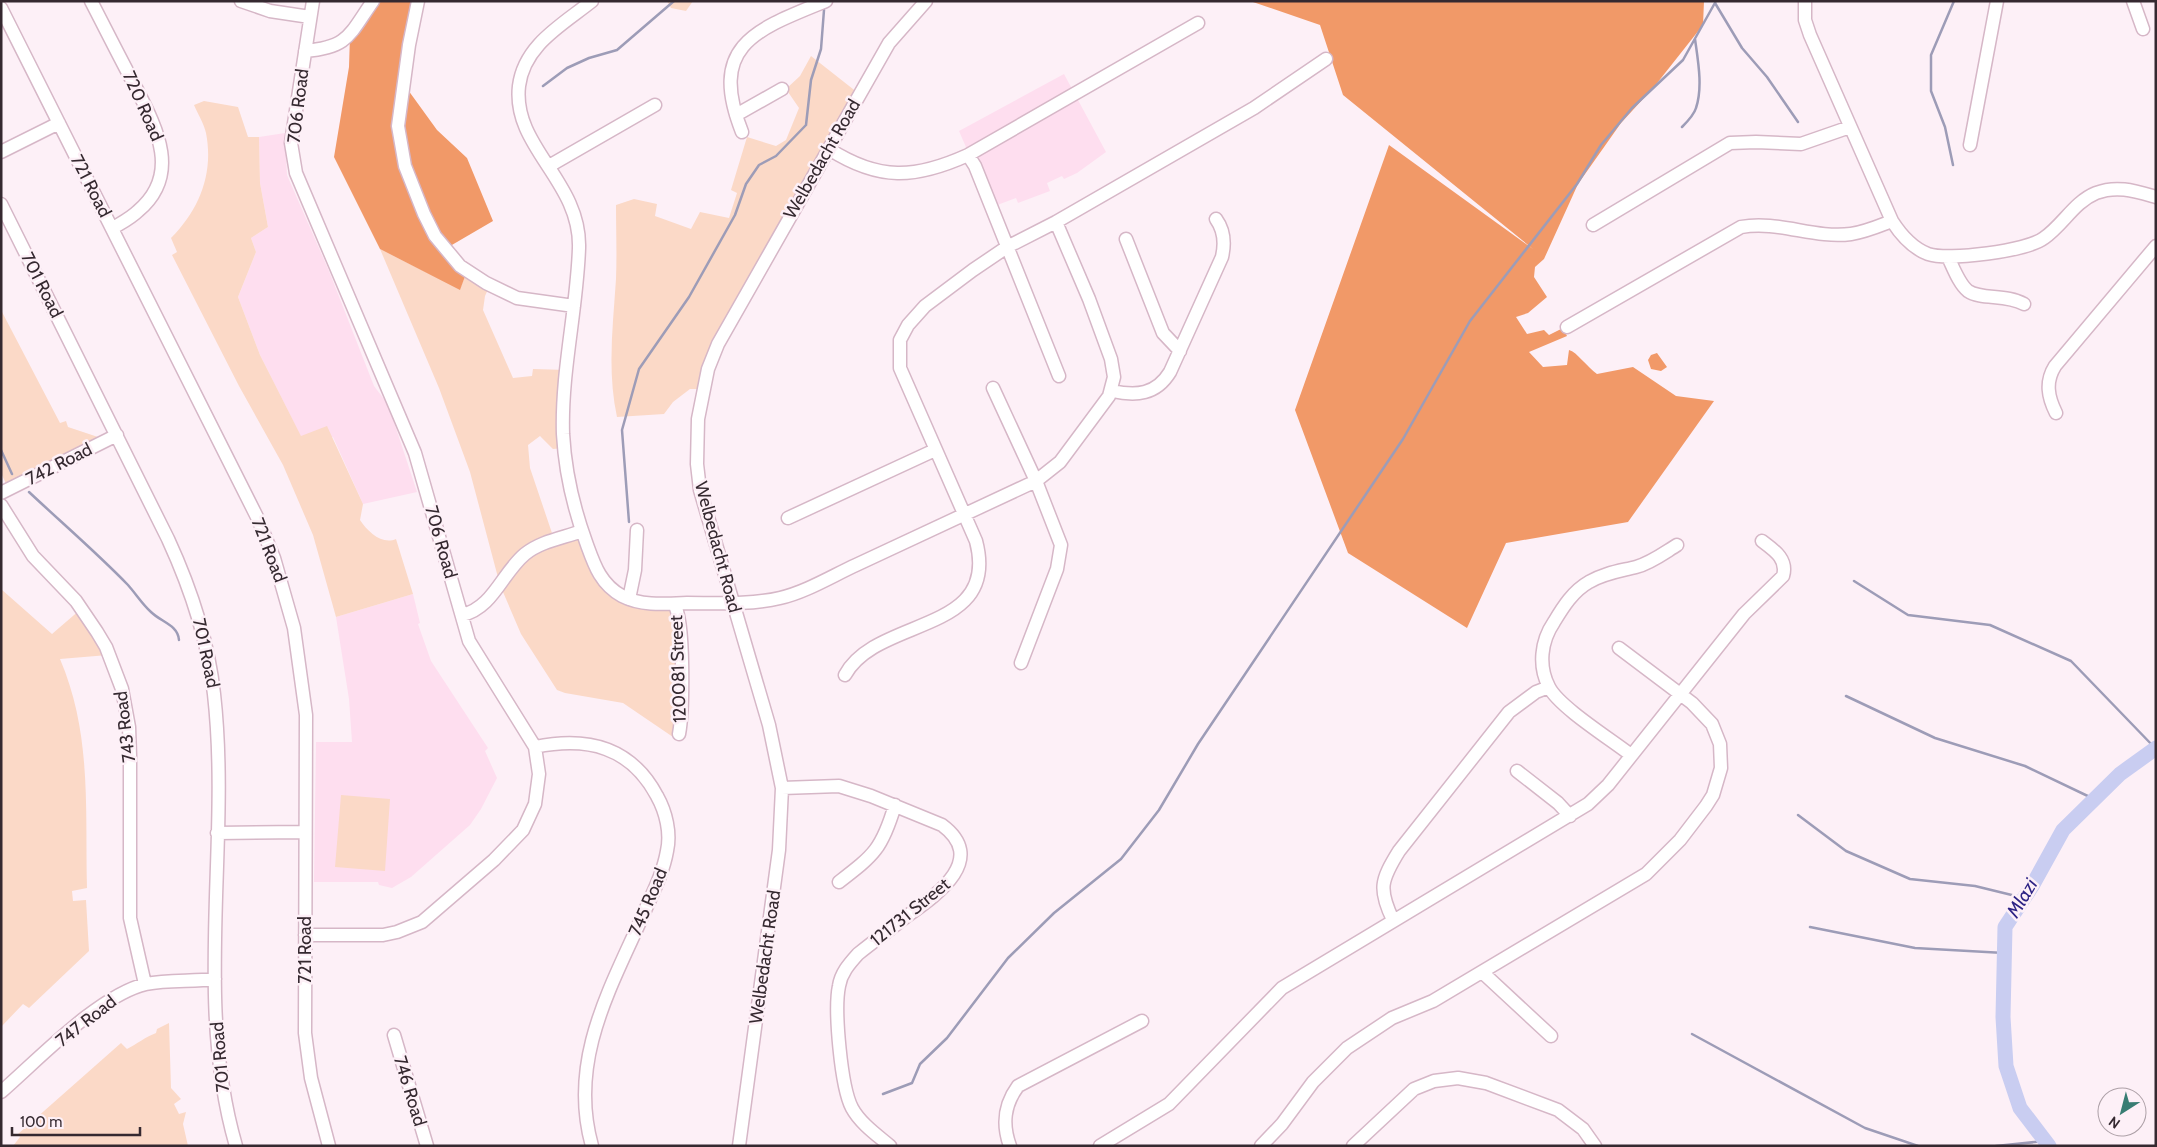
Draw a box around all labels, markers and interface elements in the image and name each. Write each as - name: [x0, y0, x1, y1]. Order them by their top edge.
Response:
- street label: 720 Road: [118, 68, 168, 144]
- street label: 706 Road: [283, 68, 313, 144]
- street label: Welbedacht Road: [779, 95, 865, 223]
- street label: 721 Road: [66, 151, 116, 221]
- street label: 701 Road: [16, 249, 68, 321]
- street label: 742 Road: [22, 438, 96, 490]
- street label: Welbedacht Road: [690, 479, 746, 615]
- street label: 706 Road: [420, 503, 462, 581]
- street label: 721 Road: [247, 515, 291, 585]
- street label: 120081 Street: [665, 615, 691, 723]
- street label: 701 Road: [188, 616, 224, 690]
- street label: 743 Road: [110, 690, 140, 764]
- street label: 745 Road: [624, 865, 672, 939]
- street label: 121731 Street: [866, 873, 954, 951]
- water label: Mlazi: [2001, 874, 2043, 922]
- street label: Welbedacht Road: [745, 889, 785, 1025]
- street label: 721 Road: [294, 916, 316, 984]
- street label: 747 Road: [51, 990, 121, 1052]
- street label: 701 Road: [206, 1021, 234, 1093]
- street label: 746 Road: [389, 1053, 431, 1129]
- north arrow: [2097, 1087, 2147, 1137]
- scale bar: [12, 1104, 140, 1136]
- text: N: [2105, 1112, 2124, 1133]
- text: 100 m: [20, 1113, 62, 1131]

